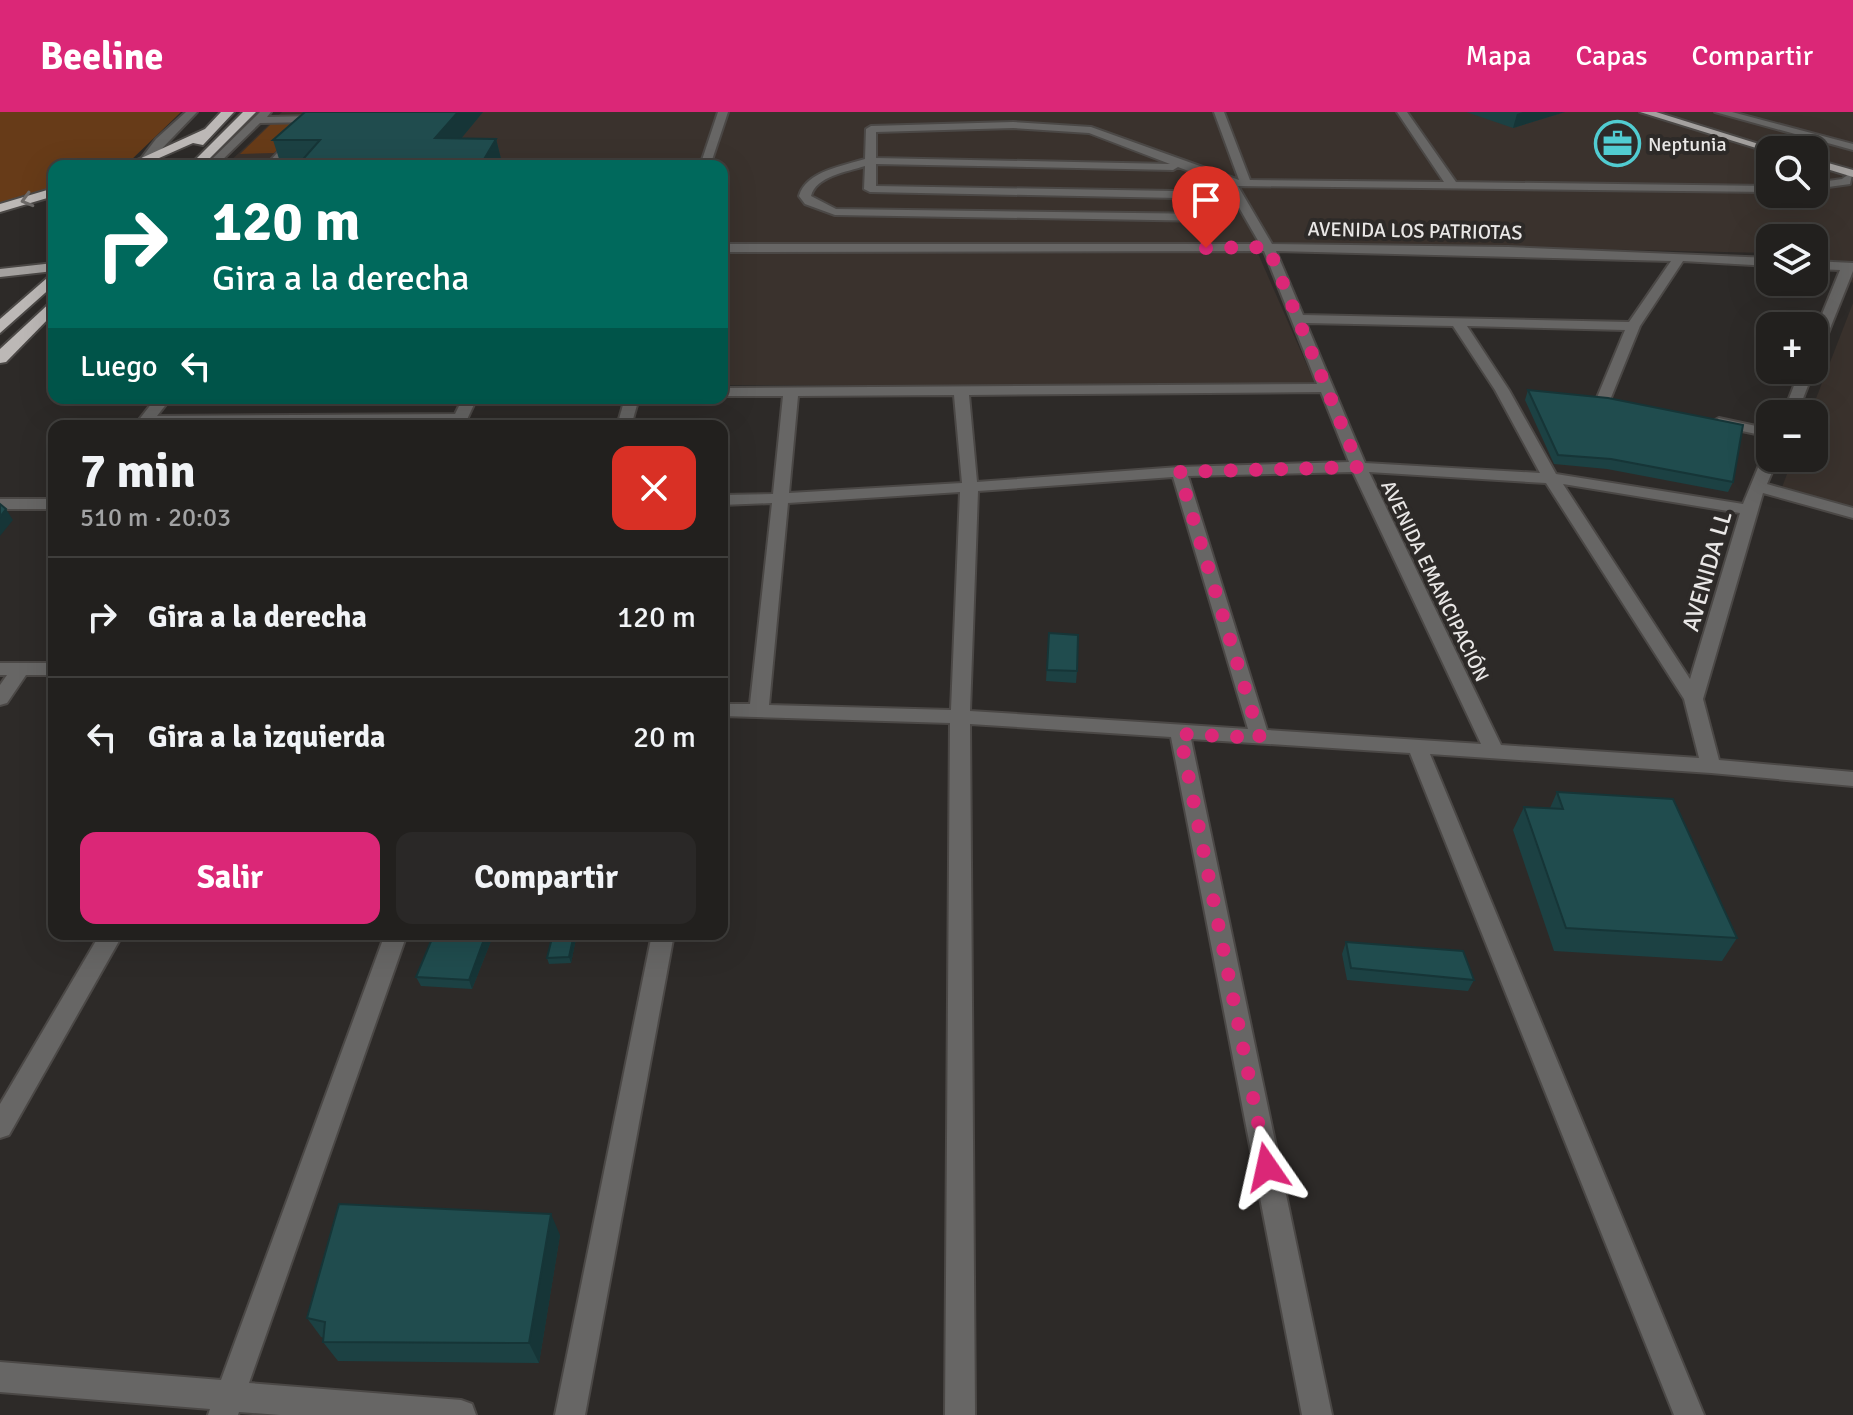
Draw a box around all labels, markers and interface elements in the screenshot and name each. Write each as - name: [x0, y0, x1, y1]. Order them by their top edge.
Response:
- text: Beeline: [40, 33, 163, 80]
- text: Mapa: [1466, 39, 1531, 73]
- text: Capas: [1575, 39, 1648, 73]
- text: Compartir: [1692, 39, 1813, 73]
- office icon: Neptunia: [1593, 120, 1641, 168]
- place label: Neptunia: [1648, 132, 1727, 157]
- map controls: [1756, 136, 1828, 472]
- button: search: [1756, 136, 1828, 208]
- pin: [1172, 166, 1240, 248]
- icon: arrive: [1184, 178, 1228, 222]
- text: 120 m: [212, 187, 360, 256]
- one-way arrow: [21, 191, 35, 207]
- icon: right: [80, 192, 184, 296]
- street label: AVENIDA LOS PATRIOTAS: [1307, 217, 1523, 245]
- button: layers: [1756, 224, 1828, 296]
- text: Gira a la derecha: [212, 256, 470, 301]
- button: +: [1756, 312, 1828, 384]
- icon: left: [174, 344, 218, 388]
- text: Luego: [80, 348, 158, 385]
- button: −: [1756, 400, 1828, 472]
- text: 7 min: [80, 442, 196, 501]
- button: close: [612, 446, 696, 530]
- street label: AVENIDA EMANCIPACIÓN: [1375, 476, 1495, 686]
- text: 510 m · 20:03: [80, 502, 231, 534]
- street label: AVENIDA LL: [1675, 507, 1739, 635]
- icon: right: [80, 595, 124, 639]
- text: Gira a la derecha: [148, 599, 367, 636]
- text: 120 m: [617, 599, 696, 636]
- icon: left: [80, 715, 124, 759]
- text: Gira a la izquierda: [148, 719, 385, 756]
- text: 20 m: [633, 719, 696, 756]
- button: Salir: [80, 832, 380, 924]
- button: Compartir: [396, 832, 696, 924]
- position arrow: [1225, 1125, 1309, 1209]

